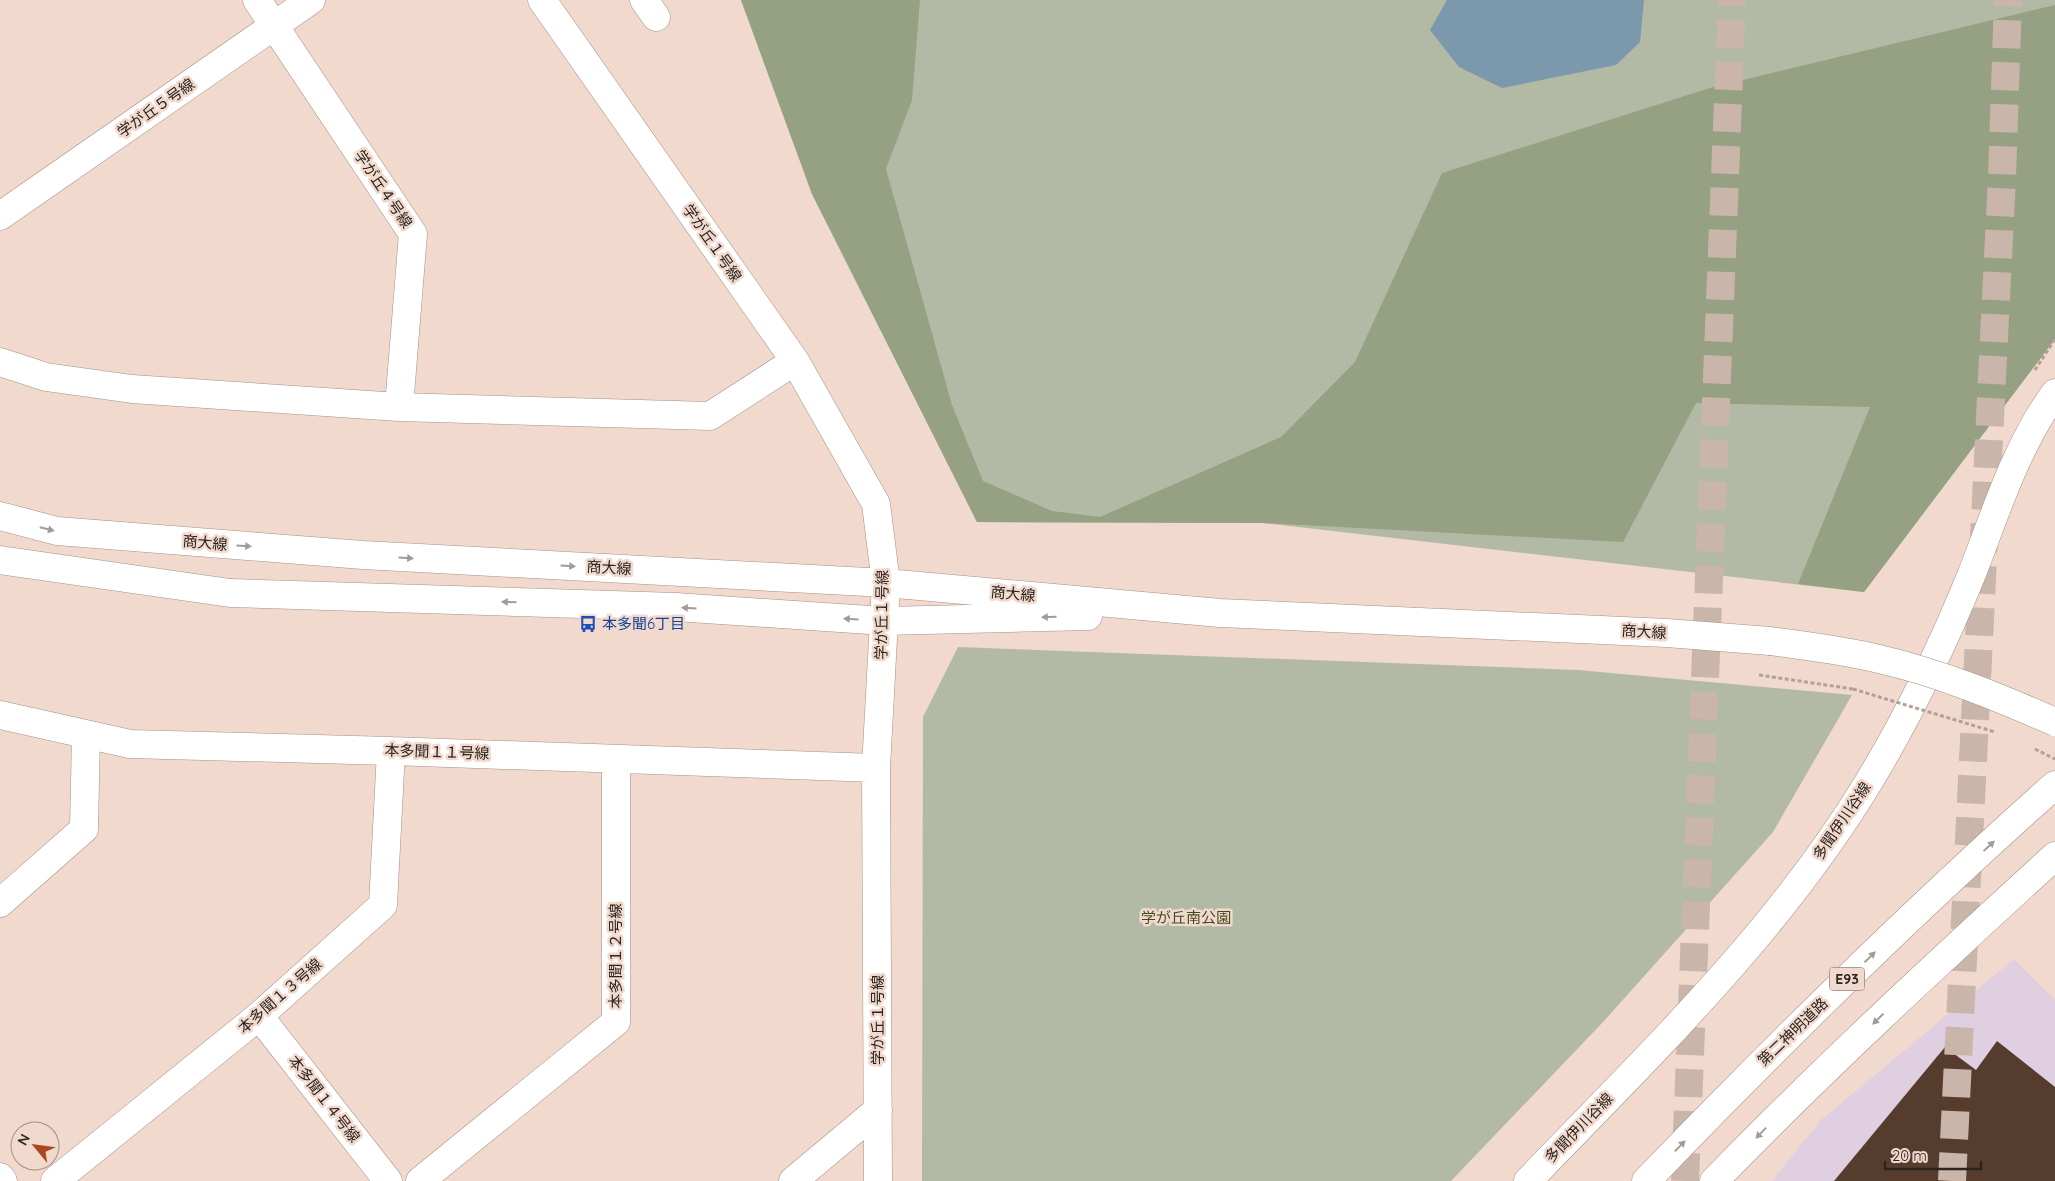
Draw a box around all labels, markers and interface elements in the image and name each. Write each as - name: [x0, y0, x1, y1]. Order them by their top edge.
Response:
- street label: 学が丘５号線: [113, 74, 198, 141]
- street label: 学が丘４号線: [350, 146, 416, 231]
- street label: 学が丘１号線: [679, 200, 746, 285]
- one-way arrow: [40, 525, 55, 533]
- street label: 商大線: [182, 531, 228, 554]
- one-way arrow: [236, 543, 252, 551]
- one-way arrow: [398, 554, 414, 562]
- street label: 商大線: [586, 557, 632, 578]
- one-way arrow: [560, 563, 576, 571]
- street label: 学が丘１号線: [871, 570, 892, 660]
- street label: 商大線: [990, 582, 1036, 605]
- one-way arrow: [501, 598, 517, 606]
- one-way arrow: [681, 604, 697, 612]
- bus stop icon: 本多聞6丁目: [578, 614, 598, 634]
- place label: 本多聞6丁目: [602, 614, 685, 633]
- one-way arrow: [1040, 614, 1056, 622]
- one-way arrow: [843, 615, 859, 623]
- street label: 商大線: [1621, 621, 1667, 642]
- street label: 本多聞１１号線: [384, 740, 490, 763]
- street label: 多聞伊川谷線: [1809, 778, 1875, 863]
- one-way arrow: [1982, 840, 1994, 852]
- street label: 本多聞１２号線: [606, 903, 625, 1009]
- park label: 学が丘南公園: [1141, 908, 1231, 927]
- one-way arrow: [1863, 951, 1875, 963]
- street label: 本多聞１３号線: [234, 954, 326, 1037]
- road number: E93: [1830, 968, 1864, 991]
- street label: 学が丘１号線: [868, 975, 887, 1065]
- street label: 第二神明道路: [1754, 994, 1832, 1070]
- one-way arrow: [1872, 1013, 1884, 1025]
- street label: 本多聞１４号線: [285, 1051, 364, 1146]
- street label: 多聞伊川谷線: [1541, 1089, 1617, 1167]
- north arrow: [10, 1121, 60, 1171]
- one-way arrow: [1755, 1126, 1767, 1138]
- text: N: [13, 1131, 34, 1149]
- scale bar: [1885, 1138, 1981, 1170]
- one-way arrow: [1674, 1140, 1686, 1152]
- text: 20 m: [1892, 1146, 1927, 1165]

